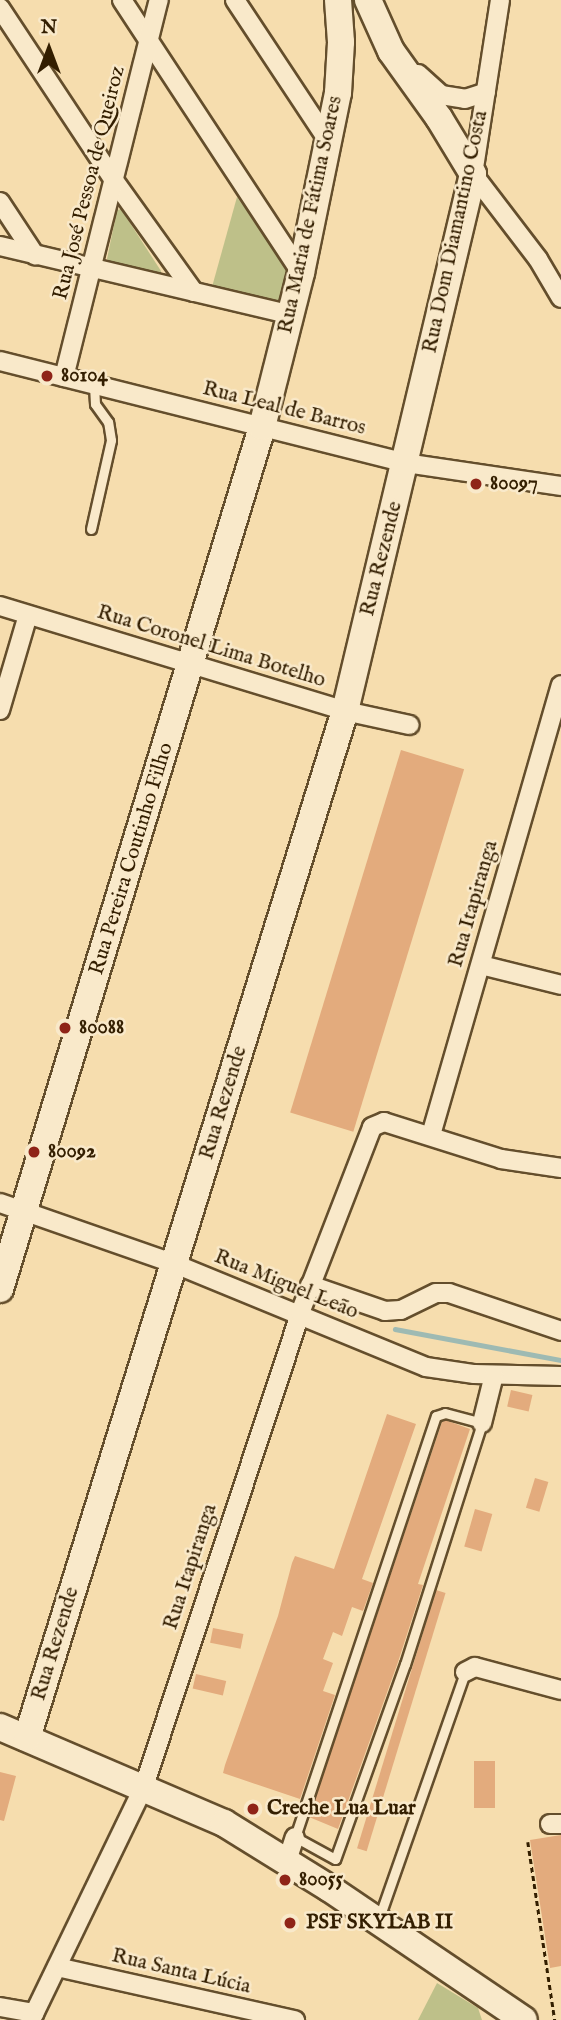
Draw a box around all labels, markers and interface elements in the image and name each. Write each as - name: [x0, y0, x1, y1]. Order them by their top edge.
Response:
- north arrow: [14, 14, 84, 84]
- text: N: [41, 16, 57, 40]
- street label: Rua José Pessoa de Queiroz: [49, 63, 131, 303]
- street label: Rua Maria de Fátima Soares: [273, 94, 349, 336]
- street label: Rua Dom Diamantino Costa: [418, 108, 494, 356]
- place label: 80104: [61, 363, 108, 389]
- marker: 80104: [39, 368, 55, 384]
- street label: Rua Leal de Barros: [200, 377, 368, 441]
- place label: 80097: [490, 471, 538, 497]
- marker: 80097: [468, 476, 484, 492]
- street label: Rua Rezende: [356, 499, 408, 619]
- street label: Rua Coronel Lima Botelho: [94, 600, 328, 694]
- street label: Rua Pereira Coutinho Filho: [85, 740, 179, 978]
- street label: Rua Itapiranga: [444, 838, 504, 970]
- place label: 80088: [79, 1015, 124, 1041]
- marker: 80088: [57, 1020, 73, 1036]
- street label: Rua Rezende: [195, 1043, 253, 1163]
- place label: 80092: [48, 1139, 96, 1165]
- marker: 80092: [26, 1144, 42, 1160]
- street label: Rua Miguel Leão: [210, 1245, 362, 1325]
- street label: Rua Itapiranga: [159, 1501, 223, 1633]
- street label: Rua Rezende: [27, 1584, 85, 1704]
- place label: Creche Lua Luar: [267, 1796, 416, 1822]
- marker: Creche Lua Luar: [245, 1801, 261, 1817]
- place label: 80055: [299, 1867, 343, 1893]
- marker: 80055: [277, 1872, 293, 1888]
- place label: PSF SKYLAB II: [306, 1910, 453, 1936]
- marker: PSF SKYLAB II: [280, 1913, 300, 1933]
- street label: Rua Santa Lúcia: [109, 1944, 253, 2000]

